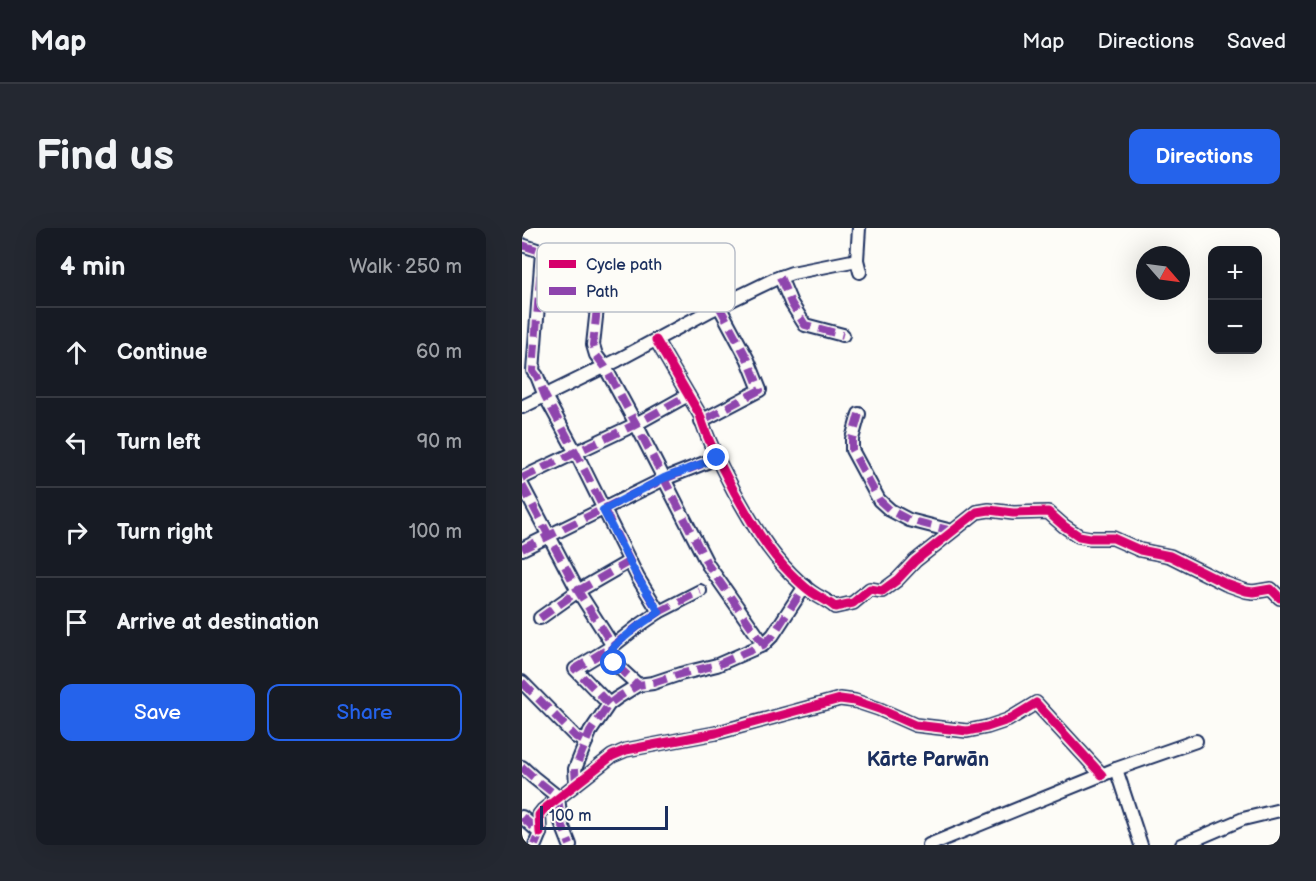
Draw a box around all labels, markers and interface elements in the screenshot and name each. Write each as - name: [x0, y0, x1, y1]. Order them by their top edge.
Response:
- text: Map: [30, 25, 86, 58]
- text: Map: [1022, 29, 1065, 54]
- text: Directions: [1098, 29, 1194, 54]
- text: Saved: [1227, 29, 1286, 54]
- button: Directions: [1129, 129, 1280, 184]
- text: Find us: [36, 131, 174, 182]
- legend: [537, 243, 735, 312]
- north arrow: [1136, 246, 1190, 300]
- map controls: [1208, 246, 1262, 354]
- button: +: [1208, 246, 1262, 300]
- text: 4 min: [60, 252, 125, 283]
- text: Walk · 250 m: [349, 255, 462, 279]
- text: Cycle path: [586, 256, 662, 275]
- text: Path: [586, 283, 618, 302]
- button: −: [1208, 300, 1262, 354]
- icon: ahead: [60, 336, 93, 369]
- text: Continue: [117, 339, 207, 366]
- text: 60 m: [416, 340, 462, 364]
- icon: left: [60, 426, 93, 459]
- text: Turn left: [117, 429, 201, 456]
- text: 90 m: [417, 430, 462, 454]
- route end: [703, 444, 729, 470]
- icon: right: [60, 516, 93, 549]
- text: Turn right: [117, 519, 213, 546]
- text: 100 m: [409, 520, 462, 544]
- icon: arrive: [60, 606, 93, 639]
- text: Arrive at destination: [117, 609, 319, 636]
- route start: [600, 649, 626, 675]
- button: Save: [60, 684, 255, 741]
- button: Share: [267, 684, 462, 741]
- district label: Kārte Parwān: [867, 748, 989, 772]
- scale bar: [540, 803, 668, 830]
- text: 100 m: [549, 807, 592, 826]

